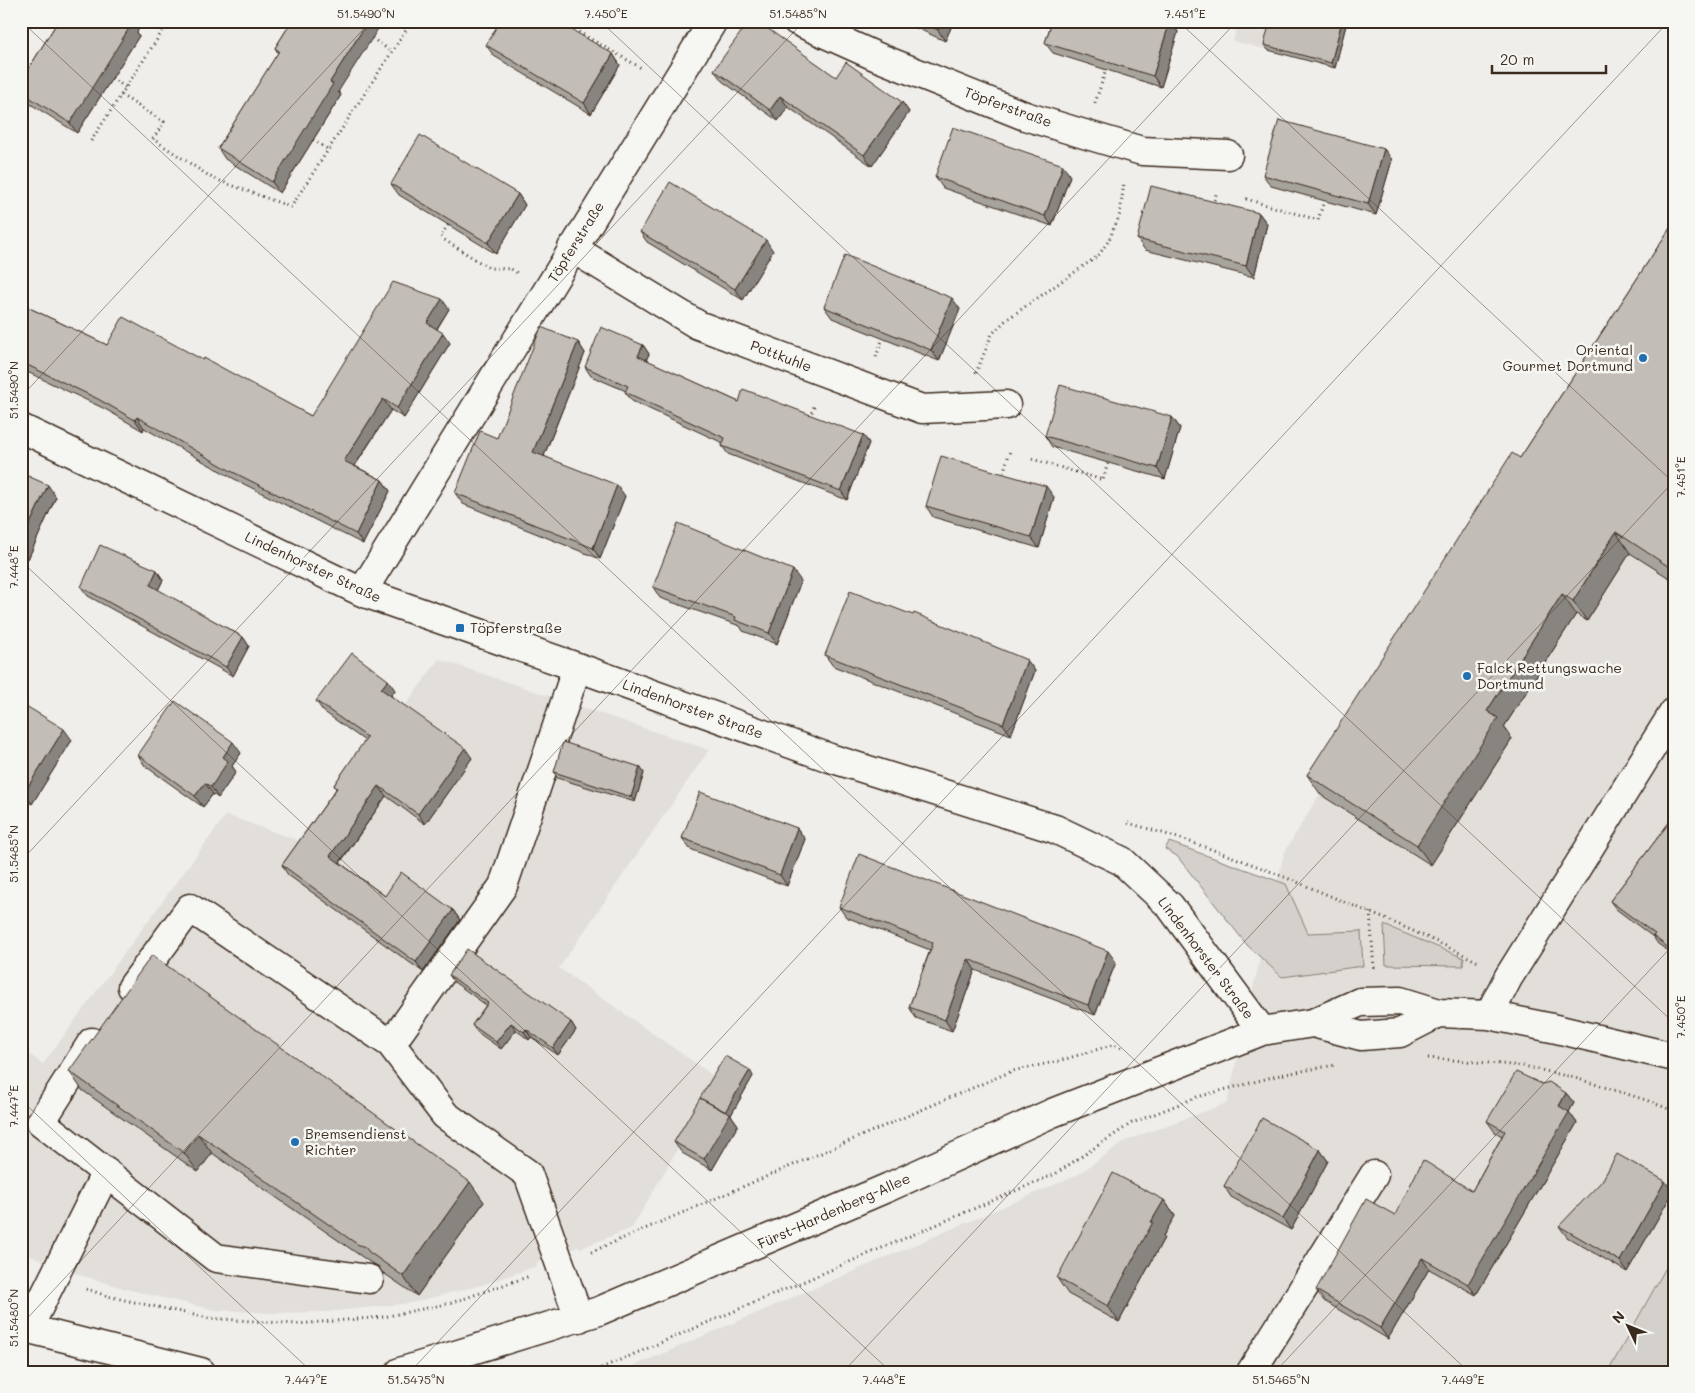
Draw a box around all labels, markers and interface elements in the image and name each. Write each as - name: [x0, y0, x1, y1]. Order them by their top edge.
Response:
- text: 51.5490°N: [337, 5, 395, 21]
- text: 7.450°E: [584, 5, 628, 21]
- text: 51.5485°N: [769, 5, 827, 21]
- text: 7.451°E: [1164, 5, 1206, 21]
- scale bar: [1492, 42, 1606, 74]
- text: 20 m: [1500, 49, 1534, 69]
- street label: Töpferstraße: [962, 82, 1055, 131]
- street label: Töpferstraße: [543, 198, 608, 286]
- street label: Pottkuhle: [748, 335, 815, 376]
- place label: Oriental Gourmet Dortmund: [1503, 340, 1633, 375]
- marker: Oriental Gourmet Dortmund: [1637, 352, 1649, 364]
- text: 51.5490°N: [5, 361, 21, 419]
- text: 7.451°E: [1672, 456, 1688, 498]
- street label: Lindenhorster Straße: [242, 527, 384, 607]
- text: 7.448°E: [5, 545, 21, 589]
- place label: Töpferstraße: [470, 618, 562, 637]
- marker: Töpferstraße: [454, 622, 466, 634]
- place label: Falck Rettungswache Dortmund: [1477, 658, 1622, 693]
- marker: Falck Rettungswache Dortmund: [1461, 670, 1473, 682]
- street label: Lindenhorster Straße: [620, 674, 766, 743]
- text: 51.5485°N: [5, 825, 21, 883]
- street label: Lindenhorster Straße: [1154, 893, 1259, 1023]
- text: 7.450°E: [1672, 995, 1688, 1039]
- text: 7.447°E: [5, 1085, 21, 1127]
- place label: Bremsendienst Richter: [305, 1124, 406, 1159]
- marker: Bremsendienst Richter: [289, 1136, 301, 1148]
- street label: Fürst-Hardenberg-Allee: [755, 1168, 913, 1253]
- text: 51.5480°N: [5, 1289, 21, 1347]
- north arrow: [1602, 1300, 1652, 1350]
- text: N: [1608, 1306, 1629, 1327]
- text: 7.447°E: [285, 1371, 327, 1387]
- text: 51.5475°N: [387, 1371, 445, 1387]
- text: 7.448°E: [862, 1371, 906, 1387]
- text: 51.5465°N: [1252, 1371, 1310, 1387]
- text: 7.449°E: [1442, 1371, 1485, 1387]

